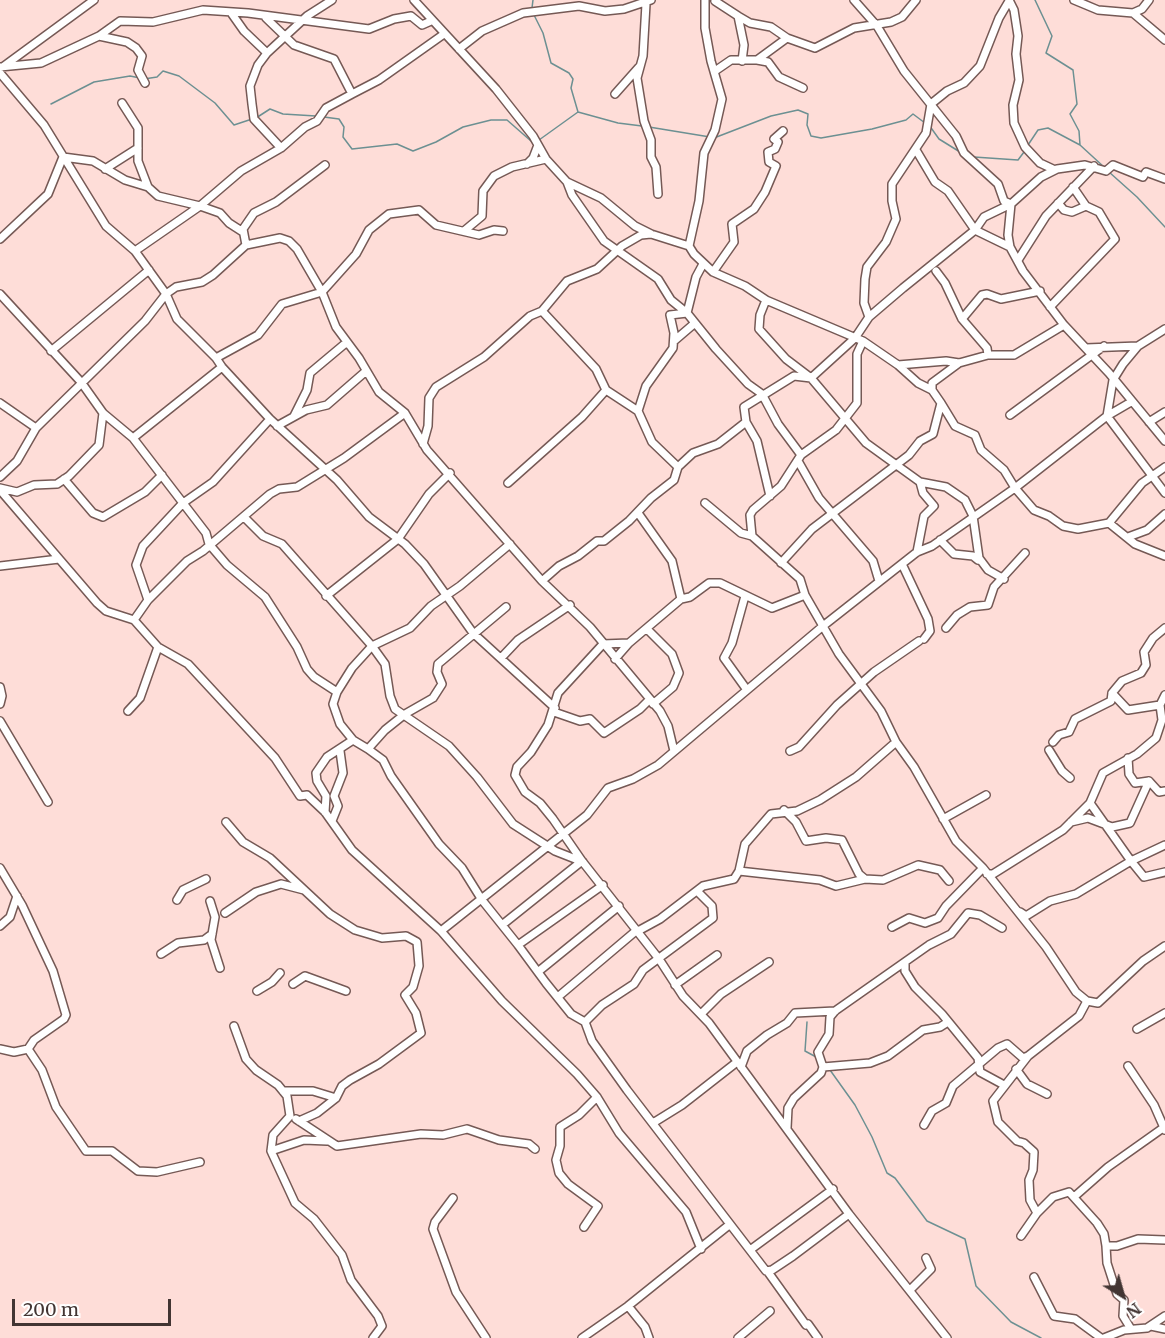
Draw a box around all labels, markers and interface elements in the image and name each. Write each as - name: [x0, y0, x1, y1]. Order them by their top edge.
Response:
- north arrow: [1093, 1266, 1153, 1326]
- scale bar: [15, 1287, 174, 1325]
- text: 200 m: [23, 1298, 79, 1321]
- text: N: [1123, 1299, 1145, 1322]

